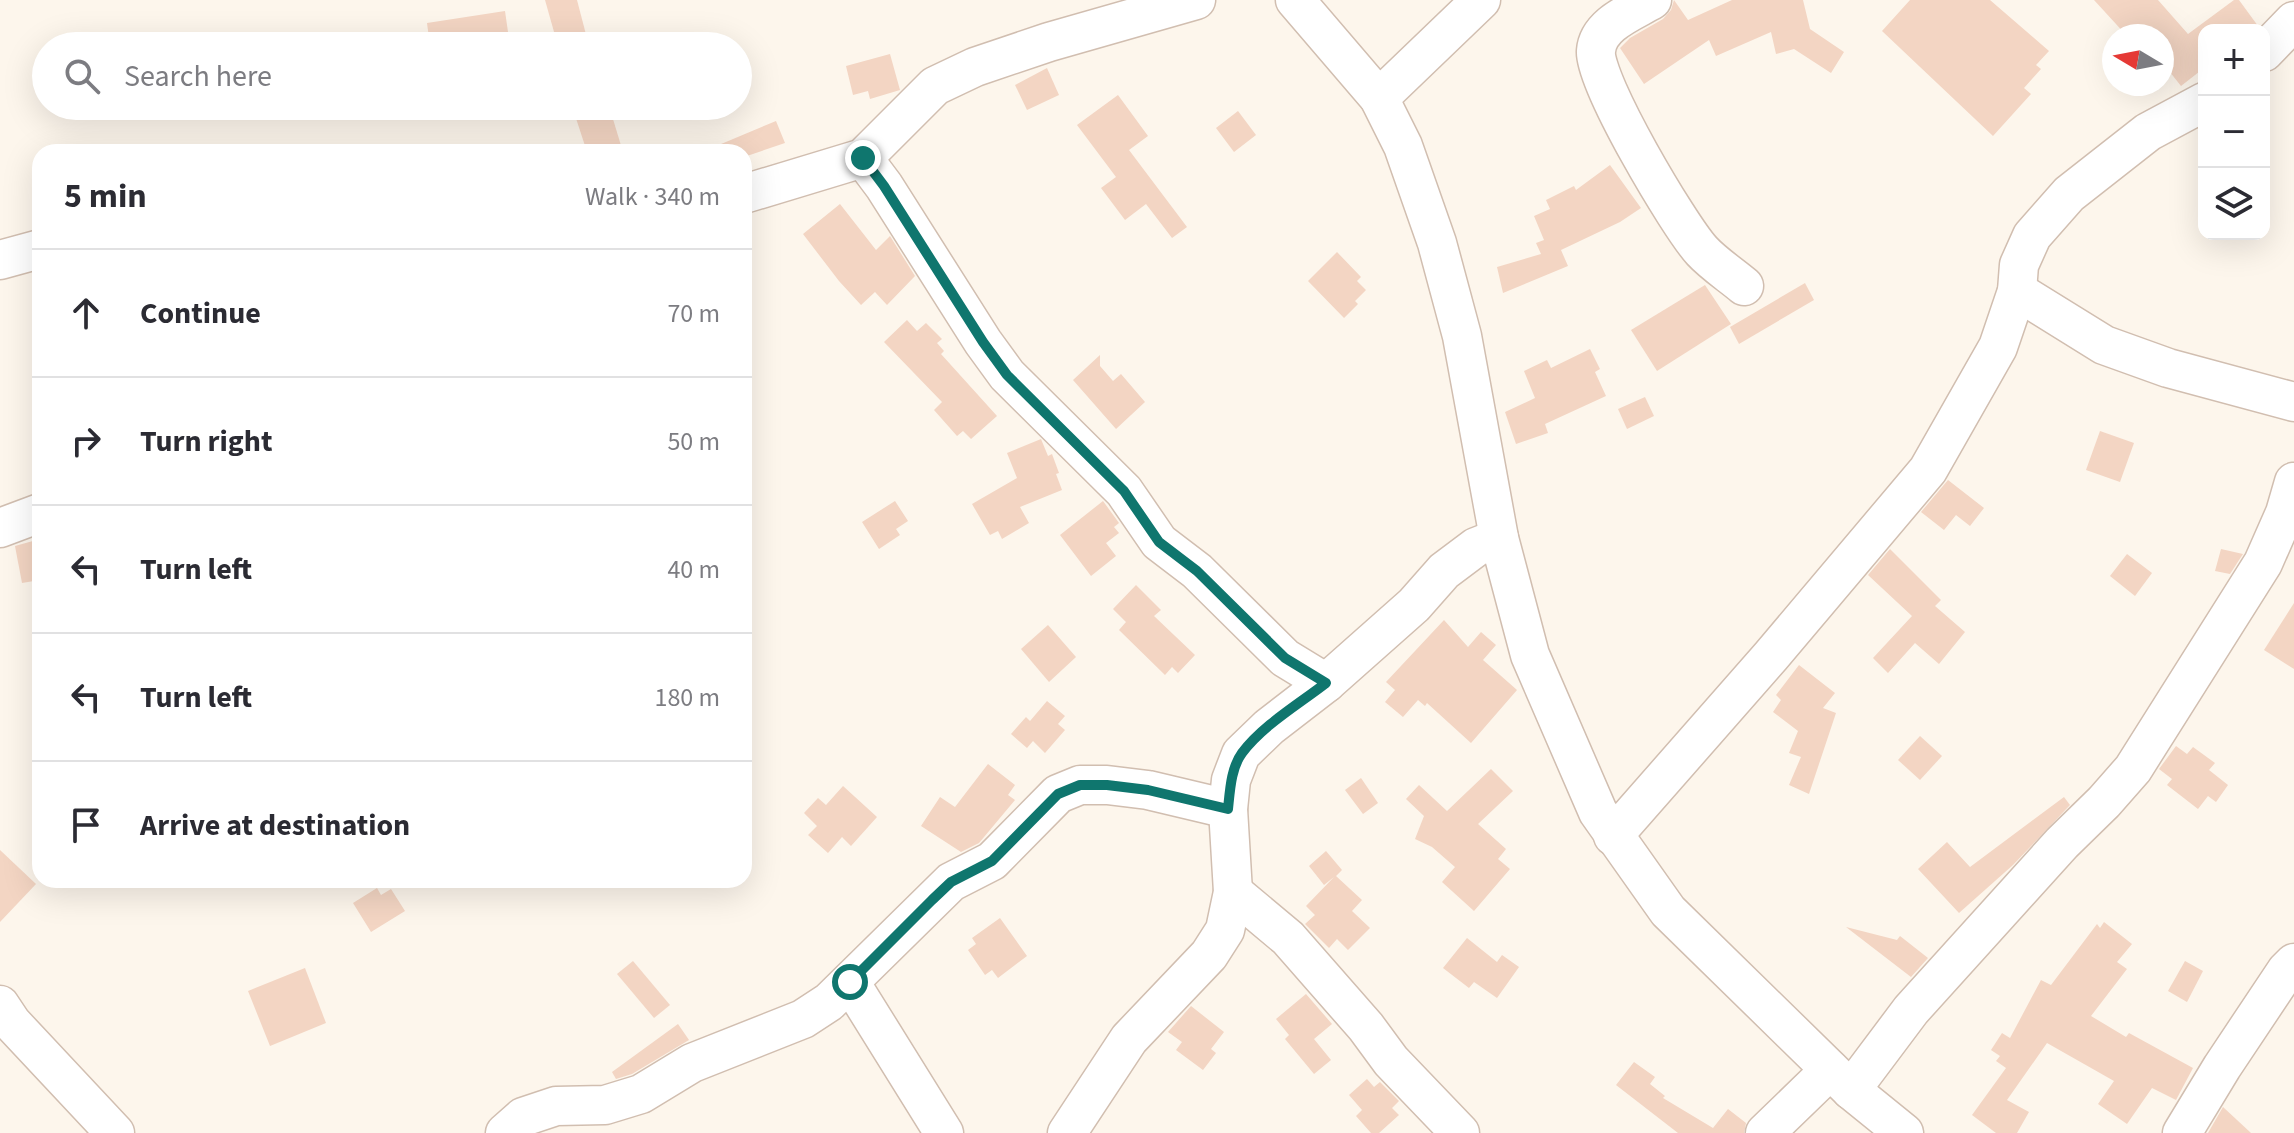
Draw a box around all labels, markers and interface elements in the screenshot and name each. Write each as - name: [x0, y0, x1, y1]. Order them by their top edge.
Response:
- north arrow: [2102, 24, 2174, 96]
- map controls: [2198, 24, 2270, 240]
- button: +: [2198, 24, 2270, 96]
- search box: [32, 32, 752, 120]
- icon: search: [60, 54, 104, 98]
- text: Search here: [124, 55, 272, 98]
- button: −: [2198, 96, 2270, 168]
- route end: [845, 140, 881, 176]
- button: layers: [2198, 168, 2270, 240]
- text: 5 min: [64, 172, 147, 221]
- text: Walk · 340 m: [585, 178, 720, 215]
- icon: ahead: [64, 291, 108, 335]
- text: Continue: [140, 292, 261, 335]
- text: 70 m: [667, 295, 720, 332]
- icon: right: [64, 419, 108, 463]
- text: Turn right: [140, 420, 272, 463]
- text: 50 m: [667, 423, 720, 460]
- icon: left: [64, 547, 108, 591]
- text: Turn left: [140, 548, 252, 591]
- text: 40 m: [667, 551, 720, 588]
- icon: left: [64, 675, 108, 719]
- text: Turn left: [140, 676, 252, 719]
- text: 180 m: [654, 679, 720, 716]
- icon: arrive: [64, 803, 108, 847]
- text: Arrive at destination: [140, 804, 410, 847]
- route start: [832, 964, 868, 1000]

